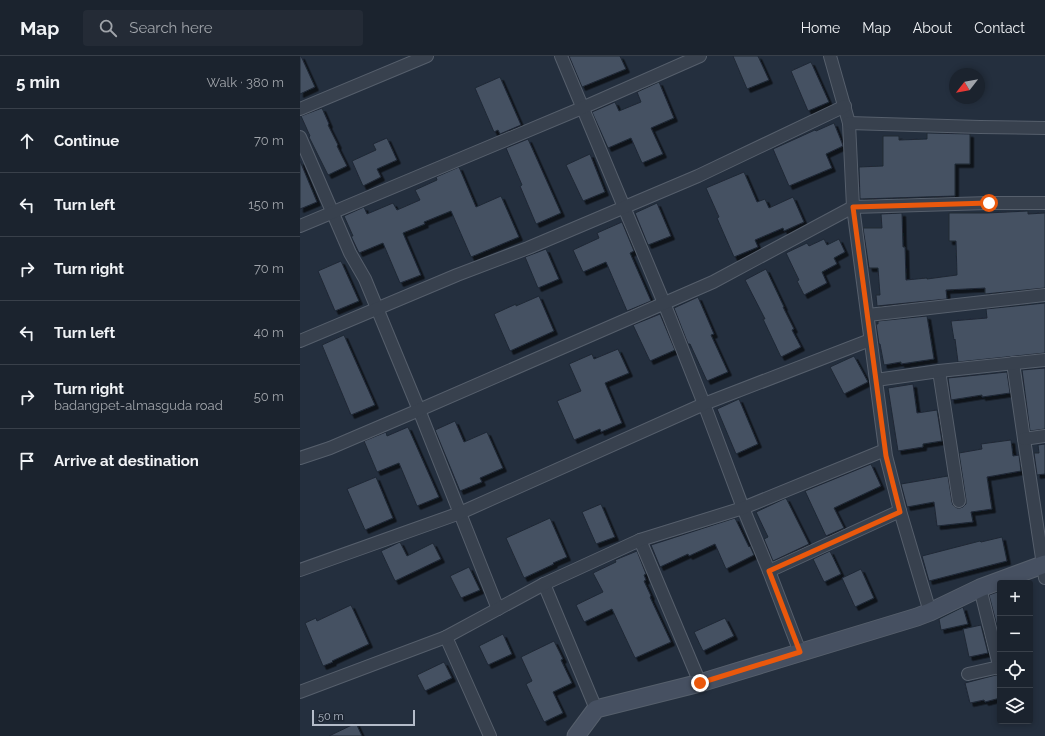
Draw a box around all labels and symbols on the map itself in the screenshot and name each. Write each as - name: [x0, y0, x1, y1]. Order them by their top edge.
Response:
- north arrow: [949, 68, 985, 104]
- route start: [980, 194, 998, 212]
- route end: [691, 674, 709, 692]
- scale bar: [312, 708, 415, 727]

